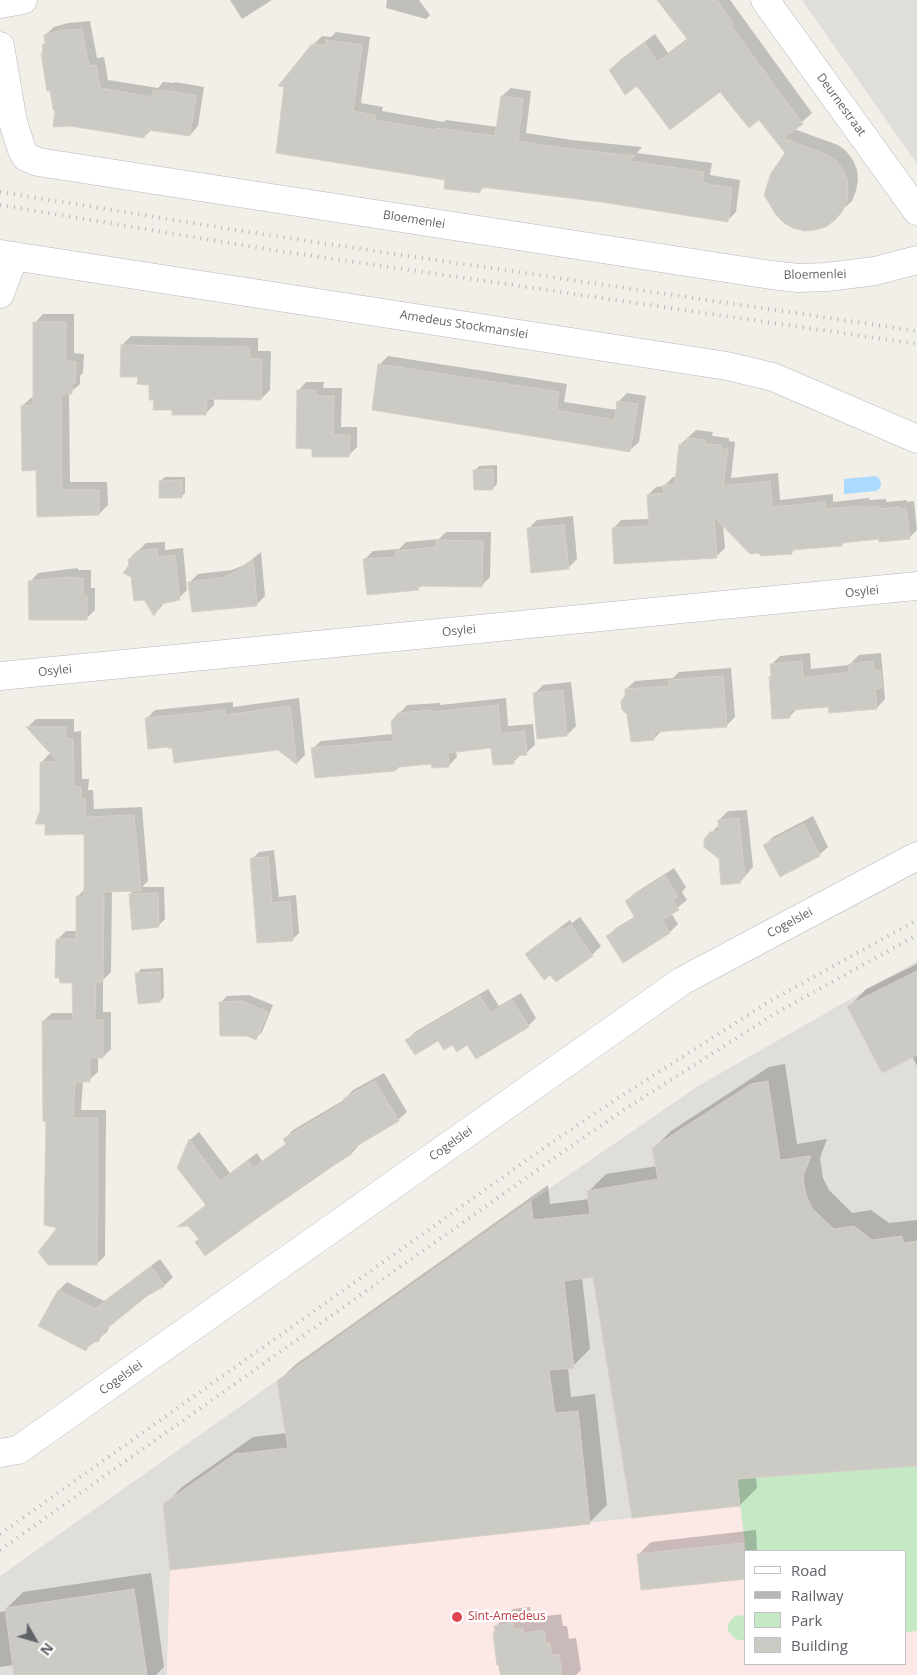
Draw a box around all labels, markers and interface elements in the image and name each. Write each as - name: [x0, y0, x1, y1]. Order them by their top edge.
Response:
- street label: Deurnestraat: [813, 71, 869, 139]
- street label: Bloemenlei: [382, 208, 446, 232]
- street label: Bloemenlei: [784, 267, 846, 283]
- street label: Amedeus Stockmanslei: [399, 308, 529, 342]
- street label: Osylei: [844, 583, 880, 601]
- street label: Osylei: [441, 622, 477, 640]
- street label: Osylei: [37, 662, 73, 680]
- street label: Cogelslei: [765, 905, 815, 941]
- street label: Cogelslei: [427, 1124, 475, 1164]
- street label: Cogelslei: [97, 1358, 145, 1398]
- legend: [744, 1550, 907, 1665]
- text: Road: [791, 1560, 827, 1580]
- text: Railway: [791, 1585, 844, 1605]
- marker: Sint-Amedeus: [450, 1610, 464, 1624]
- place label: Sint-Amedeus: [468, 1610, 546, 1624]
- text: Park: [791, 1610, 822, 1630]
- north arrow: [10, 1615, 60, 1665]
- text: Building: [791, 1635, 848, 1655]
- text: N: [36, 1639, 58, 1660]

